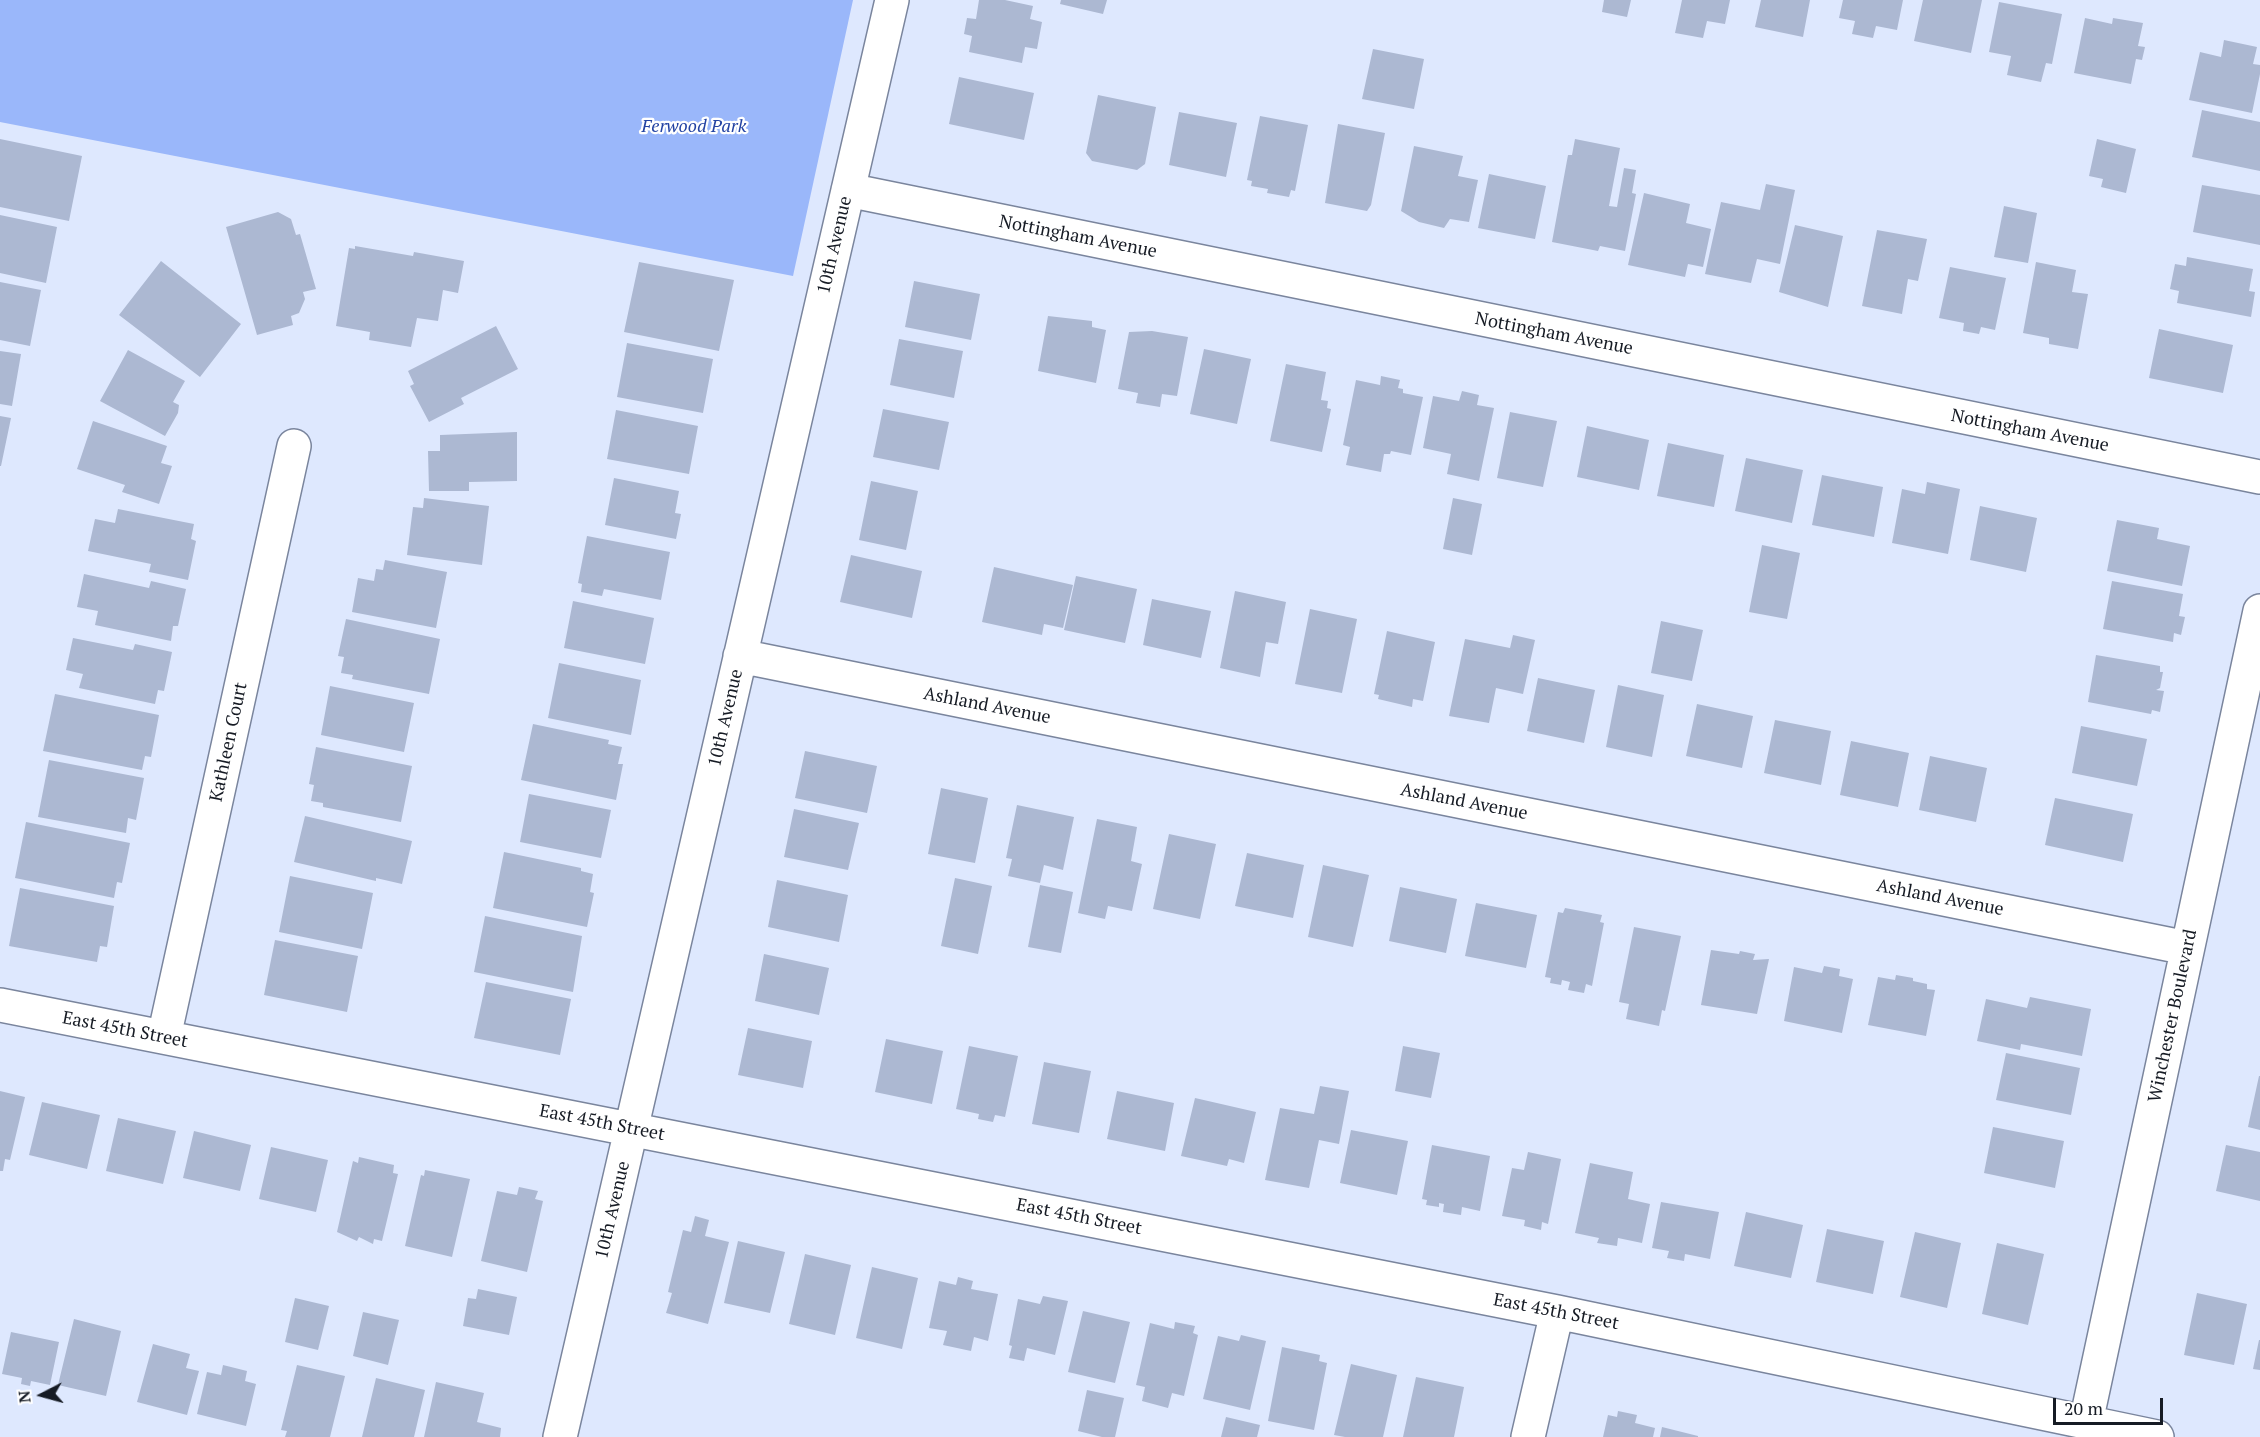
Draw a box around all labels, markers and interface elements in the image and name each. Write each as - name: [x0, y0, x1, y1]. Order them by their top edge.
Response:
- park label: Ferwood Park: [642, 116, 746, 138]
- street label: 10th Avenue: [813, 194, 857, 296]
- street label: Nottingham Avenue: [997, 211, 1159, 263]
- street label: Nottingham Avenue: [1473, 308, 1635, 360]
- street label: Nottingham Avenue: [1949, 405, 2111, 457]
- street label: 10th Avenue: [704, 667, 748, 769]
- street label: Kathleen Court: [206, 680, 252, 804]
- street label: Ashland Avenue: [922, 683, 1052, 729]
- street label: Ashland Avenue: [1399, 779, 1529, 825]
- street label: Ashland Avenue: [1875, 875, 2005, 921]
- street label: Winchester Boulevard: [2144, 927, 2202, 1105]
- street label: East 45th Street: [60, 1007, 190, 1053]
- street label: East 45th Street: [537, 1100, 667, 1146]
- street label: 10th Avenue: [591, 1159, 635, 1261]
- street label: East 45th Street: [1014, 1194, 1144, 1240]
- street label: East 45th Street: [1491, 1289, 1621, 1335]
- north arrow: [12, 1365, 72, 1425]
- scale bar: [2056, 1386, 2166, 1424]
- text: N: [13, 1390, 36, 1404]
- text: 20 m: [2064, 1396, 2103, 1420]

